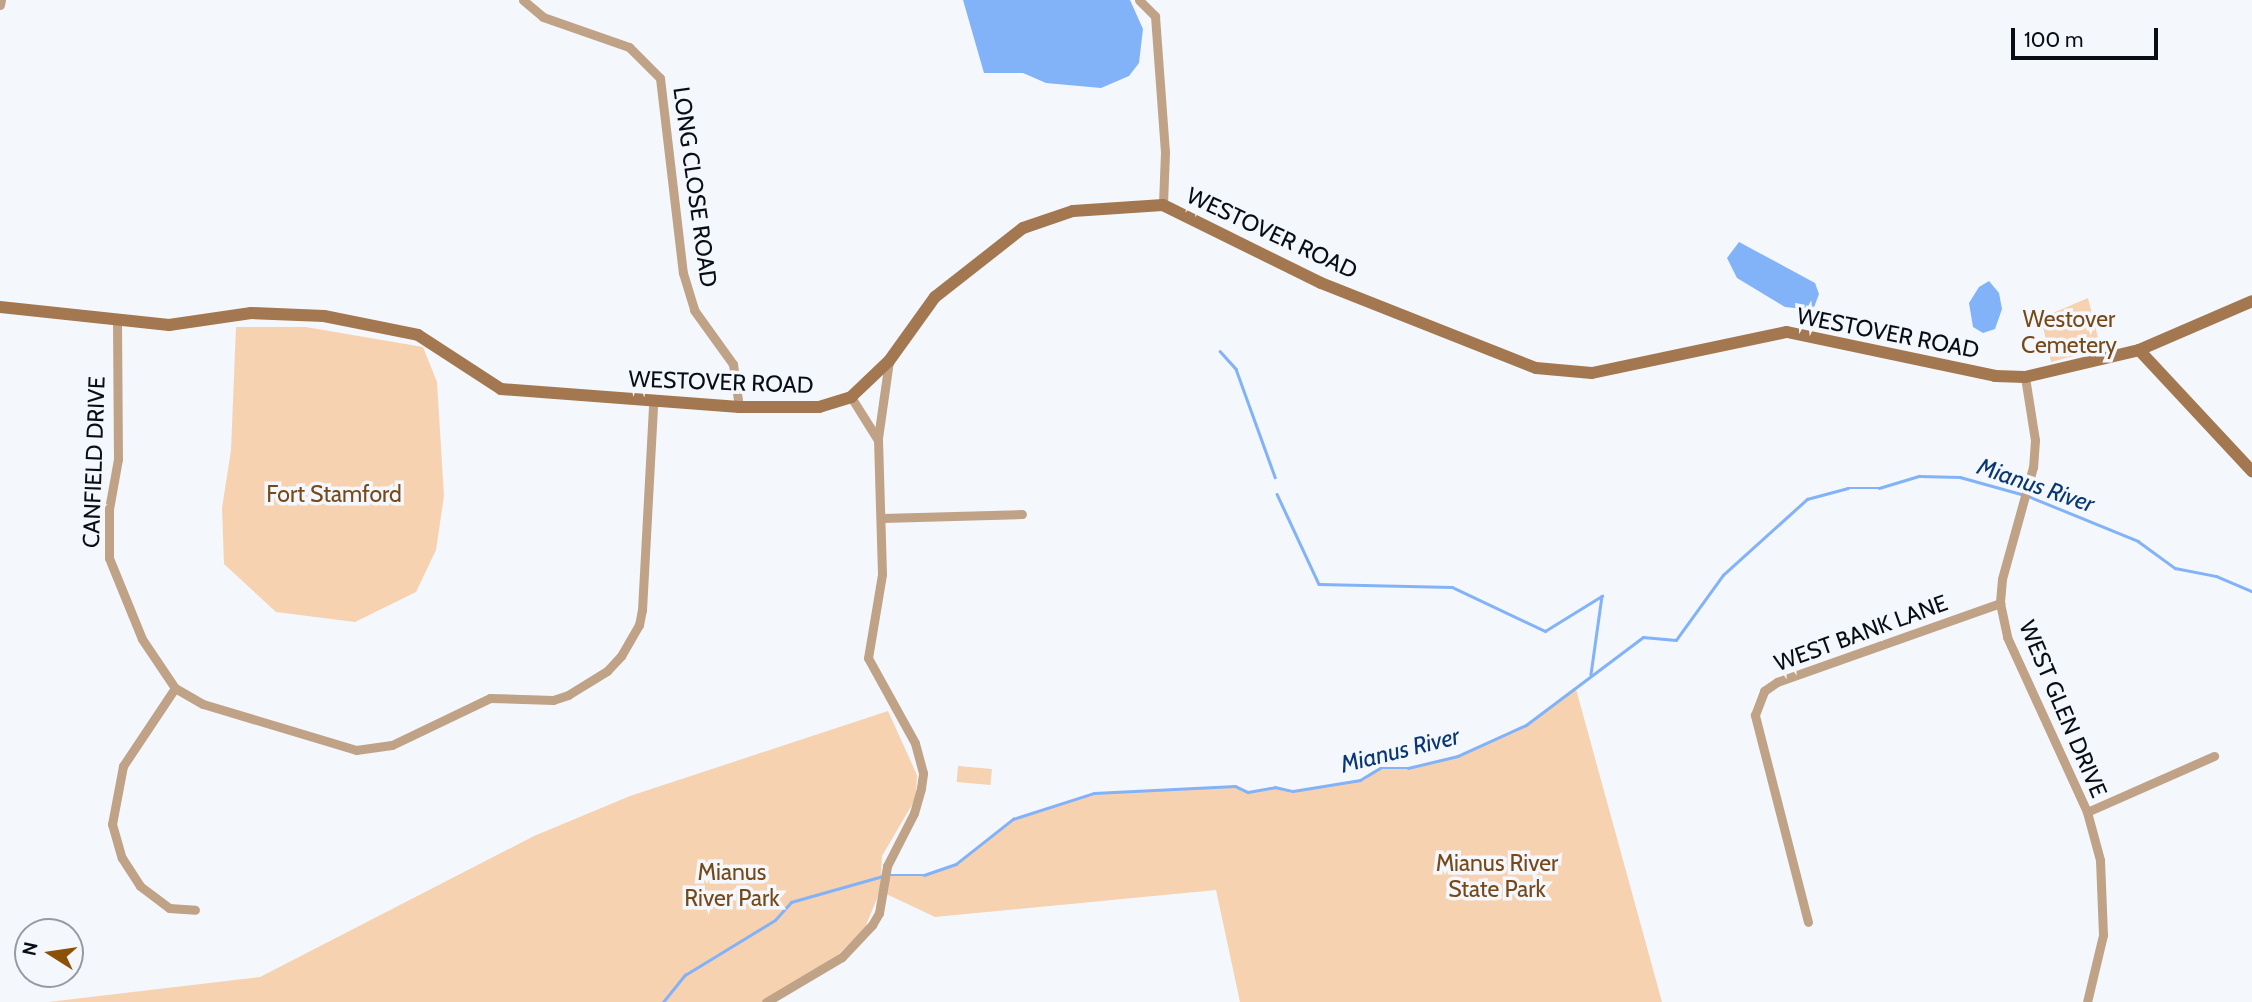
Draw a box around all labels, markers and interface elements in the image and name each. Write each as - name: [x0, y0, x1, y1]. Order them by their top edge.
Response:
- scale bar: [2014, 14, 2161, 58]
- text: 100 m: [2024, 27, 2083, 52]
- street label: LONG CLOSE ROAD: [667, 85, 723, 289]
- street label: WESTOVER ROAD: [1182, 181, 1362, 285]
- street label: WESTOVER ROAD: [1795, 302, 1981, 364]
- park label: Westover Cemetery: [2021, 305, 2117, 359]
- street label: WESTOVER ROAD: [628, 365, 814, 399]
- street label: CANFIELD DRIVE: [77, 376, 111, 548]
- water label: Mianus River: [1974, 452, 2098, 518]
- park label: Fort Stamford: [266, 480, 402, 508]
- street label: WEST BANK LANE: [1771, 589, 1951, 677]
- street label: WEST GLEN DRIVE: [2013, 616, 2113, 802]
- water label: Mianus River: [1337, 721, 1463, 779]
- park label: Mianus River State Park: [1436, 849, 1558, 903]
- park label: Mianus River Park: [684, 858, 780, 912]
- north arrow: [14, 918, 84, 988]
- text: N: [17, 940, 43, 958]

